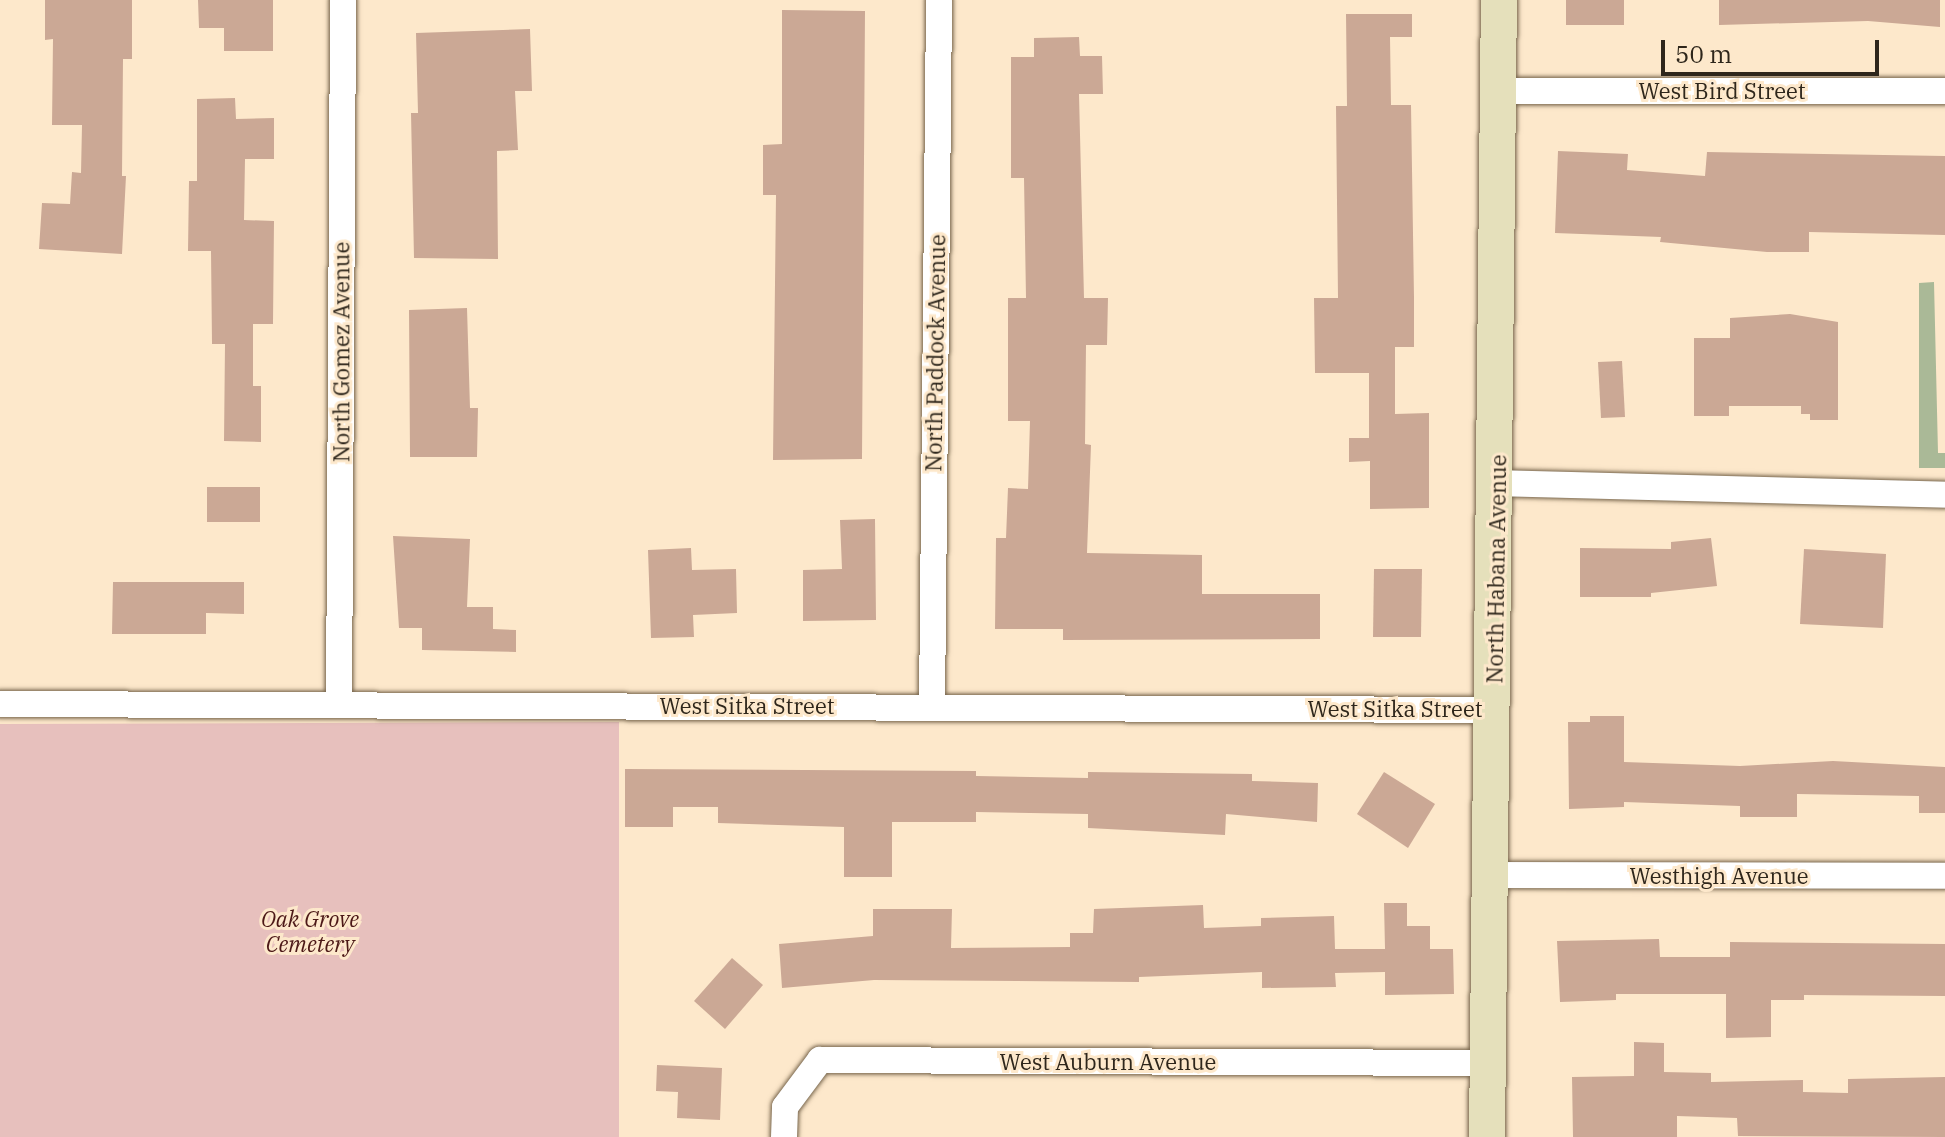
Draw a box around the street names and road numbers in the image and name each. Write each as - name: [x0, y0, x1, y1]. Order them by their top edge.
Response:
- street label: West Bird Street: [1638, 78, 1806, 104]
- street label: North Paddock Avenue: [920, 234, 950, 472]
- street label: North Gomez Avenue: [328, 242, 354, 462]
- street label: North Habana Avenue: [1481, 454, 1511, 684]
- street label: West Sitka Street: [660, 693, 834, 719]
- street label: West Sitka Street: [1308, 696, 1482, 722]
- street label: Westhigh Avenue: [1629, 863, 1809, 889]
- street label: West Auburn Avenue: [1000, 1049, 1216, 1075]

